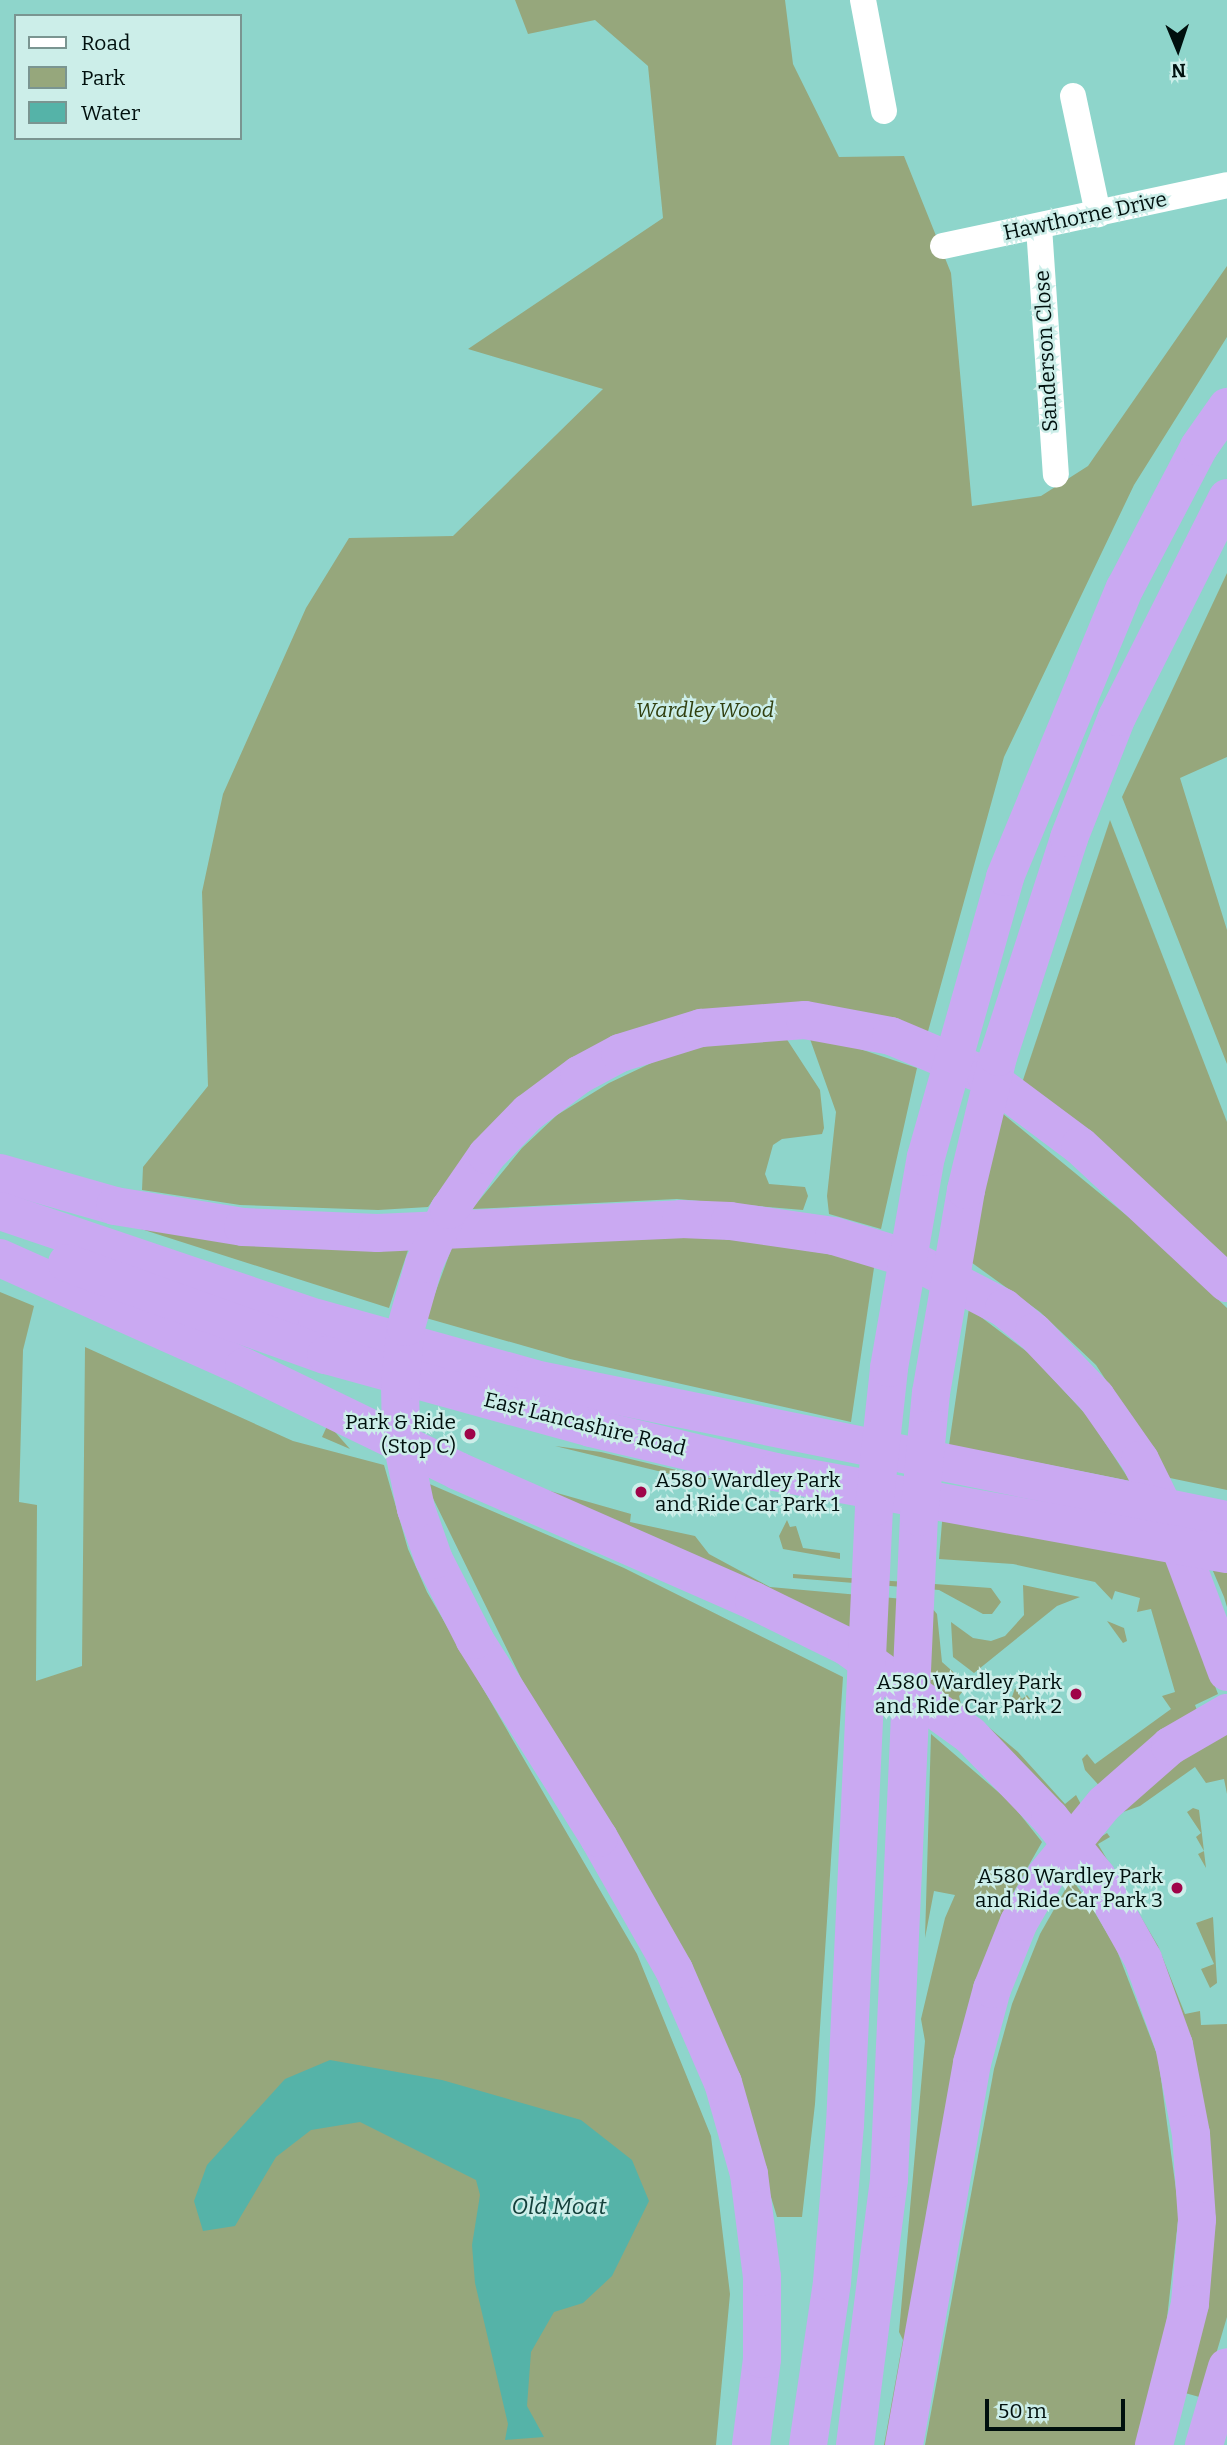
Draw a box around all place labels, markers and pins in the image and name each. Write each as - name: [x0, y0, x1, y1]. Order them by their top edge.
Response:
- place label: Park & Ride (Stop C): [345, 1409, 456, 1459]
- marker: Park & Ride (Stop C): [462, 1426, 478, 1442]
- place label: A580 Wardley Park and Ride Car Park 1: [655, 1467, 841, 1517]
- marker: A580 Wardley Park and Ride Car Park 1: [633, 1484, 649, 1500]
- place label: A580 Wardley Park and Ride Car Park 2: [875, 1669, 1062, 1719]
- marker: A580 Wardley Park and Ride Car Park 2: [1068, 1686, 1084, 1702]
- place label: A580 Wardley Park and Ride Car Park 3: [975, 1863, 1163, 1913]
- marker: A580 Wardley Park and Ride Car Park 3: [1169, 1880, 1185, 1896]

